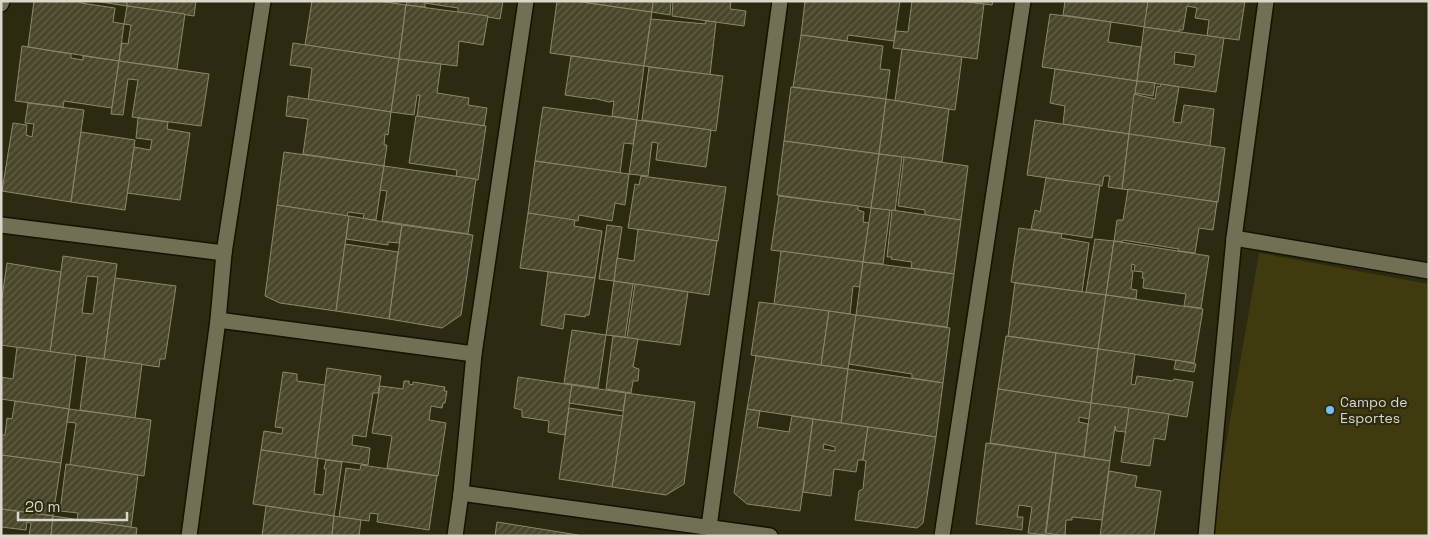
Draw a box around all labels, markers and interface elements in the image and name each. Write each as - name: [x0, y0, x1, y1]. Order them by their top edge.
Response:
- place label: Campo de Esportes: [1340, 393, 1408, 427]
- marker: Campo de Esportes: [1324, 404, 1336, 416]
- scale bar: [18, 490, 126, 522]
- text: 20 m: [25, 497, 60, 516]

